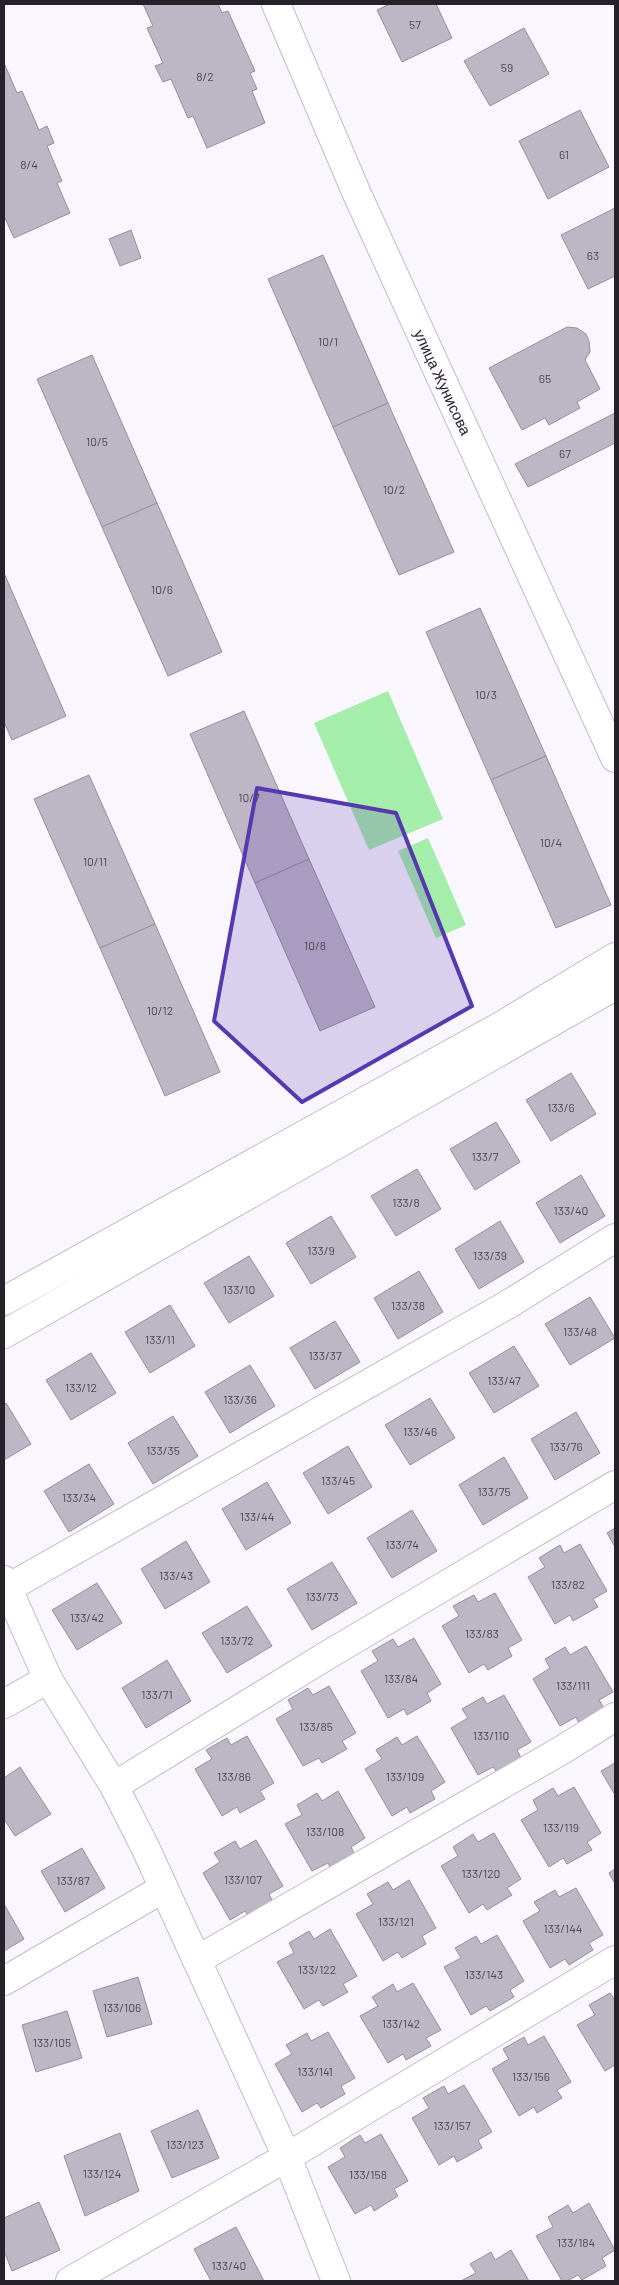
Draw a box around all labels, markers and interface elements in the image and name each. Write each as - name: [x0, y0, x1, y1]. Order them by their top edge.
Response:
- house number: 57: [409, 17, 421, 31]
- house number: 59: [501, 60, 513, 74]
- house number: 8/2: [196, 69, 214, 83]
- house number: 61: [559, 147, 569, 161]
- house number: 8/4: [20, 157, 38, 171]
- house number: 63: [587, 248, 599, 262]
- street label: улица Жунисова: [411, 326, 476, 438]
- house number: 10/1: [318, 334, 338, 348]
- house number: 65: [539, 371, 551, 385]
- house number: 10/5: [86, 434, 108, 448]
- house number: 67: [559, 446, 571, 460]
- house number: 10/2: [383, 482, 405, 496]
- house number: 10/6: [151, 582, 173, 596]
- house number: 10/3: [475, 687, 497, 701]
- house number: 10/7: [238, 790, 260, 804]
- house number: 10/4: [540, 835, 562, 849]
- house number: 10/11: [83, 854, 107, 868]
- house number: 10/8: [304, 938, 326, 952]
- house number: 10/12: [147, 1003, 173, 1017]
- house number: 133/6: [547, 1100, 575, 1114]
- house number: 133/7: [471, 1149, 499, 1163]
- house number: 133/8: [392, 1195, 420, 1209]
- house number: 133/40: [554, 1203, 588, 1217]
- house number: 133/9: [307, 1243, 335, 1257]
- house number: 133/39: [473, 1248, 507, 1262]
- house number: 133/10: [223, 1282, 255, 1296]
- house number: 133/38: [391, 1298, 425, 1312]
- house number: 133/48: [563, 1324, 597, 1338]
- house number: 133/11: [145, 1332, 175, 1346]
- house number: 133/37: [308, 1348, 342, 1362]
- house number: 133/47: [487, 1373, 521, 1387]
- house number: 133/12: [65, 1380, 97, 1394]
- house number: 133/36: [223, 1392, 257, 1406]
- house number: 133/46: [403, 1424, 437, 1438]
- house number: 133/76: [549, 1439, 583, 1453]
- house number: 133/35: [146, 1443, 180, 1457]
- house number: 133/45: [321, 1473, 355, 1487]
- house number: 133/75: [477, 1484, 511, 1498]
- house number: 133/34: [62, 1490, 96, 1504]
- house number: 133/44: [240, 1509, 274, 1523]
- house number: 133/74: [385, 1537, 419, 1551]
- house number: 133/43: [159, 1568, 193, 1582]
- house number: 133/82: [551, 1577, 585, 1591]
- house number: 133/73: [305, 1589, 339, 1603]
- house number: 133/42: [70, 1610, 104, 1624]
- house number: 133/83: [465, 1626, 499, 1640]
- house number: 133/72: [220, 1633, 254, 1647]
- house number: 133/84: [384, 1671, 418, 1685]
- house number: 133/111: [556, 1678, 590, 1692]
- house number: 133/71: [141, 1687, 173, 1701]
- house number: 133/85: [299, 1719, 333, 1733]
- house number: 133/110: [473, 1728, 509, 1742]
- house number: 133/86: [217, 1769, 251, 1783]
- house number: 133/109: [386, 1769, 424, 1783]
- house number: 133/119: [543, 1820, 579, 1834]
- house number: 133/108: [306, 1824, 344, 1838]
- house number: 133/120: [462, 1866, 500, 1880]
- house number: 133/107: [224, 1872, 262, 1886]
- house number: 133/87: [56, 1873, 90, 1887]
- house number: 133/121: [378, 1914, 414, 1928]
- house number: 133/144: [544, 1921, 582, 1935]
- house number: 133/122: [298, 1962, 336, 1976]
- house number: 133/143: [465, 1967, 503, 1981]
- house number: 133/106: [103, 2000, 141, 2014]
- house number: 133/142: [382, 2016, 420, 2030]
- house number: 133/105: [33, 2035, 71, 2049]
- house number: 133/141: [297, 2064, 333, 2078]
- house number: 133/156: [512, 2069, 550, 2083]
- house number: 133/157: [433, 2118, 471, 2132]
- house number: 133/123: [166, 2137, 204, 2151]
- house number: 133/124: [83, 2166, 121, 2180]
- house number: 133/158: [349, 2167, 387, 2181]
- house number: 133/184: [557, 2235, 595, 2249]
- house number: 133/40: [212, 2258, 246, 2272]

